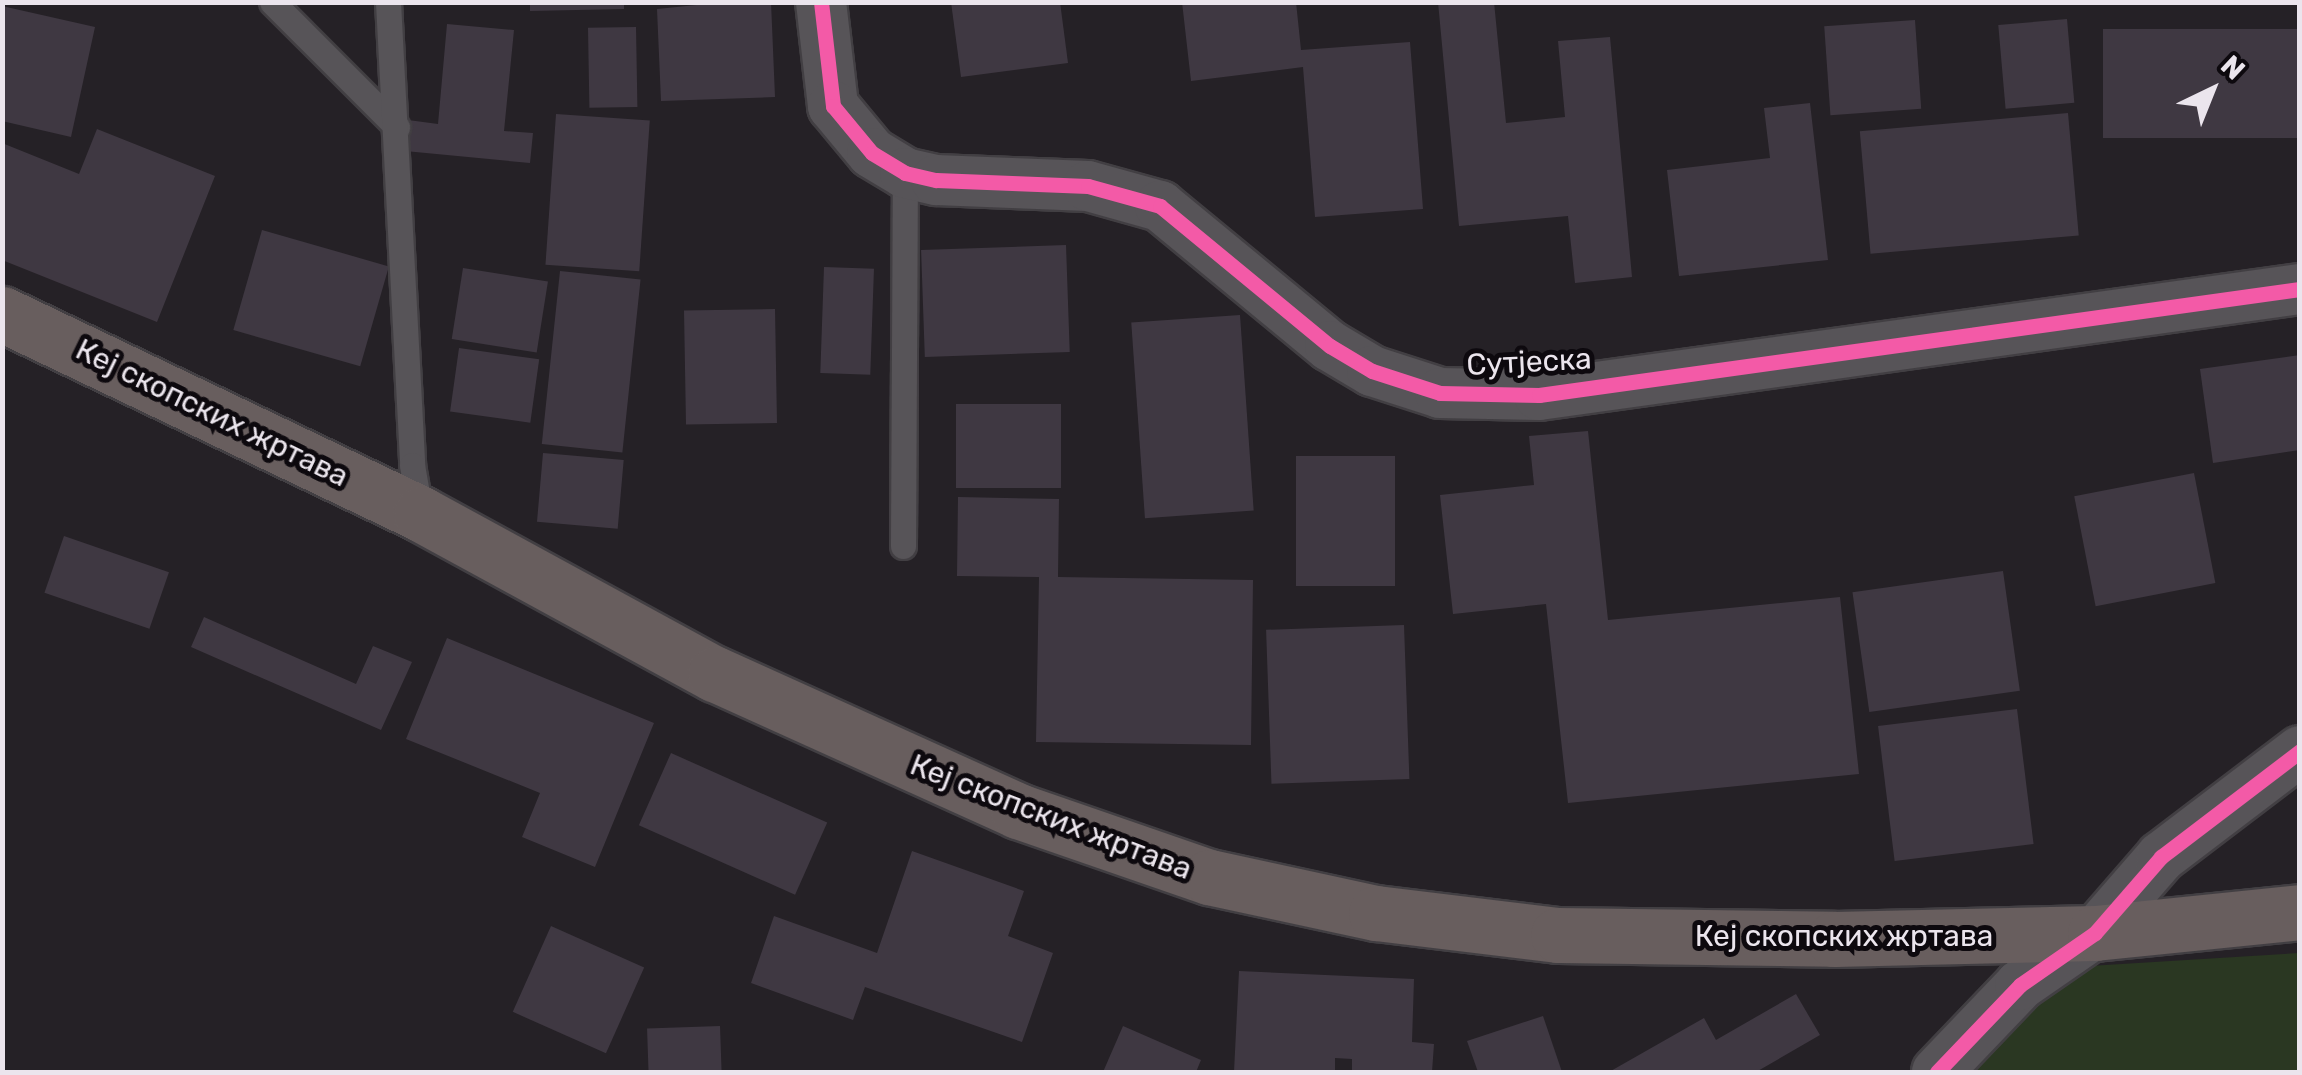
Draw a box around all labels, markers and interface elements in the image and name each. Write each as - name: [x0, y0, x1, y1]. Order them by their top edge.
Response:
- north arrow: [2162, 40, 2262, 140]
- text: N: [2214, 49, 2251, 87]
- street label: Кеј скопских жртава: [70, 331, 354, 495]
- street label: Сутјеска: [1465, 341, 1593, 383]
- street label: Кеј скопских жртава: [905, 747, 1197, 887]
- street label: Кеј скопских жртава: [1695, 918, 1993, 954]

